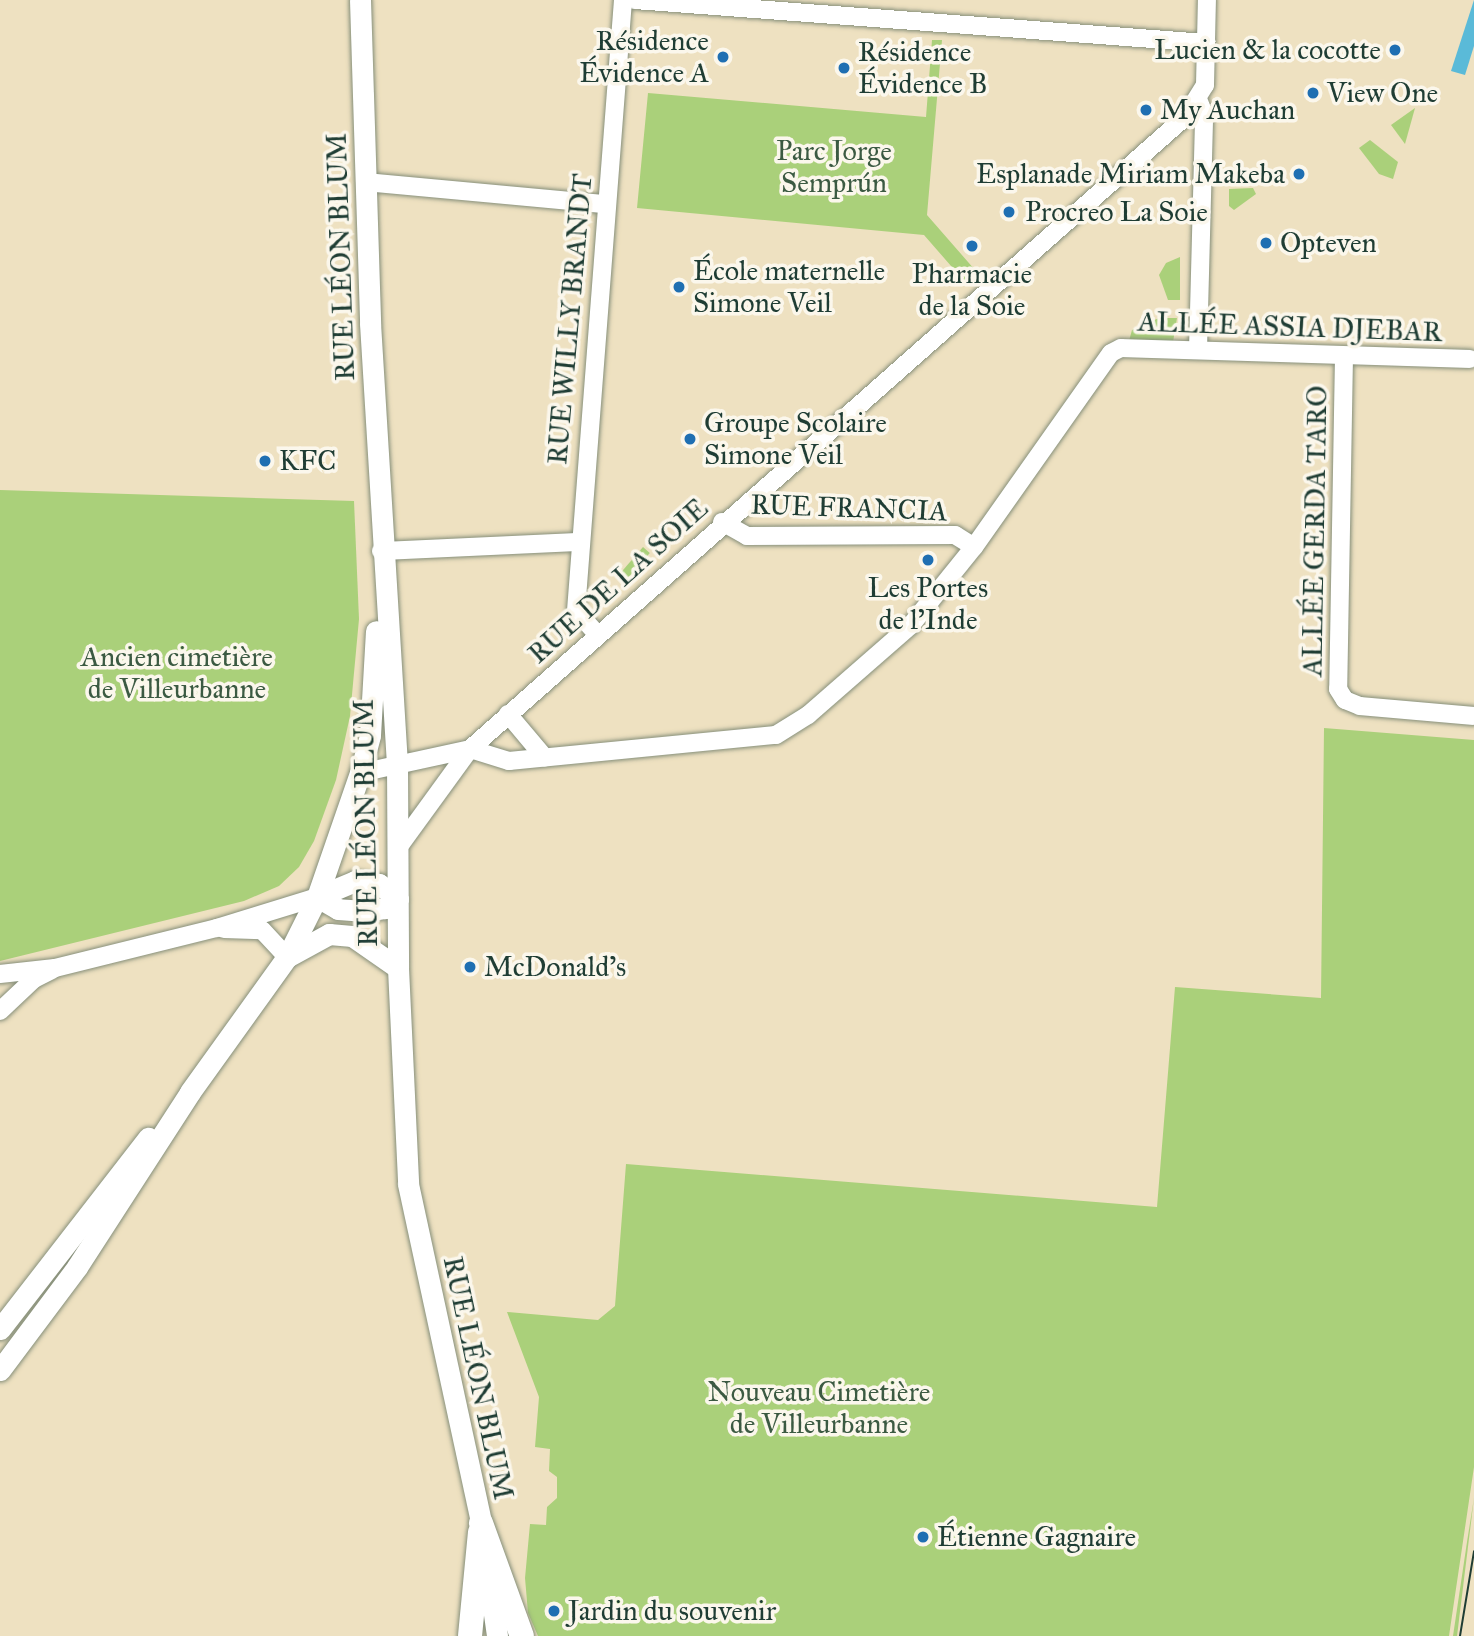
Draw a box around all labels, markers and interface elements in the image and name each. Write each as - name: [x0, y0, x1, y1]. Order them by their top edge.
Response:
- place label: Résidence Évidence A: [579, 24, 709, 90]
- place label: Lucien & la cocotte: [1154, 33, 1381, 67]
- place label: Résidence Évidence B: [858, 35, 987, 101]
- marker: Lucien & la cocotte: [1387, 42, 1403, 58]
- marker: Résidence Évidence A: [715, 49, 731, 65]
- marker: Résidence Évidence B: [836, 60, 852, 76]
- place label: View One: [1327, 76, 1438, 110]
- marker: View One: [1305, 85, 1321, 101]
- place label: My Auchan: [1160, 93, 1295, 127]
- marker: My Auchan: [1138, 102, 1154, 118]
- street label: RUE LÉON BLUM: [320, 133, 362, 381]
- park label: Parc Jorge Semprún: [776, 134, 892, 200]
- place label: Esplanade Miriam Makeba: [976, 157, 1285, 191]
- marker: Esplanade Miriam Makeba: [1291, 166, 1307, 182]
- street label: RUE WILLY BRANDT: [541, 172, 599, 466]
- place label: Procreo La Soie: [1025, 195, 1208, 229]
- marker: Procreo La Soie: [999, 202, 1019, 222]
- place label: Opteven: [1280, 226, 1377, 260]
- marker: Opteven: [1258, 235, 1274, 251]
- marker: Pharmacie de la Soie: [964, 238, 980, 254]
- place label: École maternelle Simone Veil: [693, 254, 885, 320]
- place label: Pharmacie de la Soie: [912, 257, 1032, 323]
- marker: École maternelle Simone Veil: [671, 279, 687, 295]
- street label: ALLÉE ASSIA DJEBAR: [1137, 305, 1443, 349]
- street label: ALLÉE GERDA TARO: [1296, 385, 1334, 677]
- place label: Groupe Scolaire Simone Veil: [704, 406, 887, 472]
- marker: Groupe Scolaire Simone Veil: [682, 431, 698, 447]
- place label: KFC: [279, 444, 336, 478]
- marker: KFC: [257, 453, 273, 469]
- street label: RUE FRANCIA: [750, 488, 948, 528]
- street label: RUE DE LA SOIE: [521, 491, 715, 671]
- marker: Les Portes de l'Inde: [920, 552, 936, 568]
- place label: Les Portes de l'Inde: [868, 571, 988, 637]
- park label: Ancien cimetière de Villeurbanne: [81, 640, 273, 706]
- street label: RUE LÉON BLUM: [347, 699, 385, 947]
- place label: McDonald's: [484, 950, 626, 984]
- marker: McDonald's: [462, 959, 478, 975]
- street label: RUE LÉON BLUM: [436, 1253, 520, 1503]
- park label: Nouveau Cimetière de Villeurbanne: [708, 1375, 930, 1441]
- place label: Étienne Gagnaire: [937, 1520, 1136, 1554]
- marker: Étienne Gagnaire: [915, 1529, 931, 1545]
- place label: Jardin du souvenir: [568, 1594, 776, 1628]
- marker: Jardin du souvenir: [546, 1603, 562, 1619]

